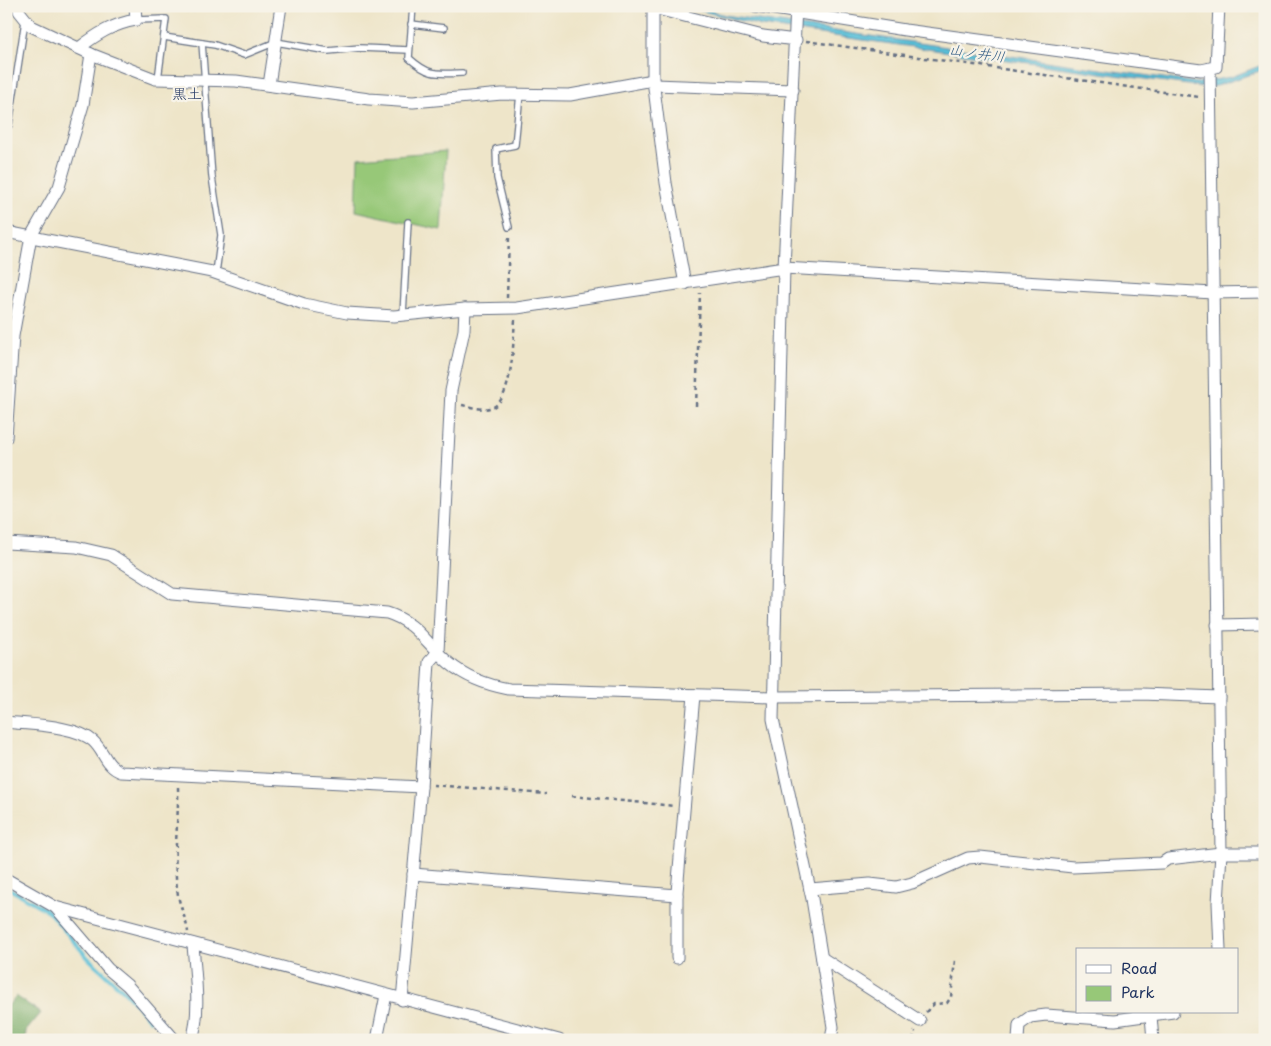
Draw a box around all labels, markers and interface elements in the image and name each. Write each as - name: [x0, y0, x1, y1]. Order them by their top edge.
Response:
- water label: 山ノ井川: [948, 38, 1006, 67]
- district label: 黒土: [172, 81, 202, 104]
- legend: [1076, 948, 1238, 1014]
- text: Road: [1121, 956, 1157, 979]
- text: Park: [1121, 980, 1155, 1003]

